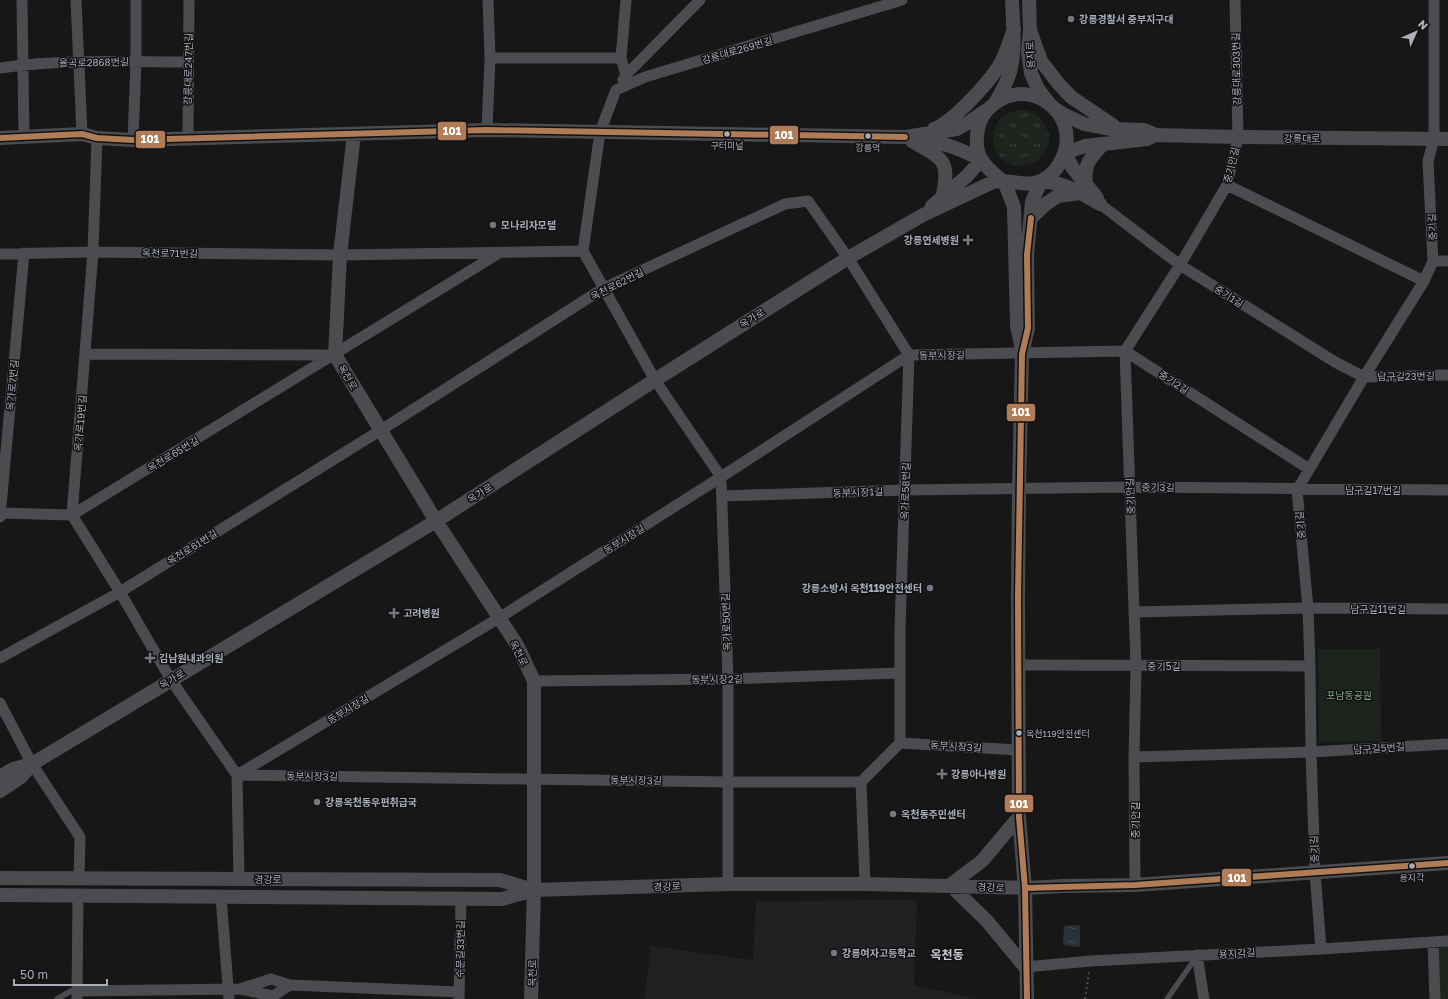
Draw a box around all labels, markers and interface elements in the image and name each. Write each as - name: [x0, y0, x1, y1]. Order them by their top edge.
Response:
- north arrow: [1396, 12, 1436, 52]
- place label: 강릉경찰서 중부지구대: [1079, 13, 1174, 25]
- marker: 강릉경찰서 중부지구대: [1066, 14, 1076, 24]
- text: N: [1416, 17, 1431, 32]
- street label: 강릉대로303번길: [1229, 32, 1243, 106]
- street label: 강릉대로247번길: [181, 33, 195, 105]
- street label: 강릉대로269번길: [700, 34, 774, 66]
- street label: 용지로: [1023, 41, 1037, 69]
- street label: 율곡로2868번길: [59, 55, 129, 69]
- line badge: 101: [437, 121, 467, 141]
- text: 101: [443, 124, 462, 137]
- line badge: 101: [769, 125, 799, 145]
- text: 101: [775, 128, 794, 141]
- marker: 구터미널: [722, 129, 732, 139]
- line badge: 101: [135, 130, 166, 149]
- marker: 강릉역: [863, 131, 873, 141]
- text: 101: [141, 132, 160, 145]
- street label: 강릉대로: [1284, 132, 1320, 144]
- place label: 구터미널: [710, 140, 744, 151]
- place label: 강릉역: [856, 142, 880, 153]
- street label: 중기안길: [1221, 146, 1241, 184]
- street label: 중기길: [1425, 213, 1439, 241]
- place label: 모나리자모텔: [501, 219, 556, 231]
- marker: 모나리자모텔: [488, 220, 498, 230]
- place label: 강릉연세병원: [904, 234, 959, 246]
- marker: 강릉연세병원: [962, 234, 974, 246]
- street label: 옥천로71번길: [142, 247, 198, 259]
- street label: 옥천로62번길: [588, 266, 646, 302]
- street label: 중기1길: [1212, 282, 1246, 310]
- street label: 옥가로: [737, 306, 767, 330]
- street label: 동부시장길: [919, 349, 965, 361]
- street label: 옥가로7번길: [4, 359, 20, 411]
- street label: 옥천로: [336, 362, 360, 392]
- street label: 중기2길: [1157, 368, 1191, 396]
- street label: 남구길23번길: [1377, 369, 1435, 383]
- street label: 옥가로19번길: [72, 394, 88, 452]
- line badge: 101: [1006, 403, 1036, 422]
- text: 101: [1012, 405, 1031, 418]
- street label: 옥천로65번길: [145, 434, 201, 474]
- street label: 옥가로58번길: [898, 462, 912, 520]
- street label: 중기안길: [1123, 477, 1137, 515]
- street label: 옥가로: [465, 480, 495, 506]
- street label: 중기3길: [1141, 481, 1175, 493]
- street label: 남구길17번길: [1345, 484, 1401, 496]
- street label: 동부시장1길: [832, 485, 884, 499]
- street label: 중기길: [1293, 511, 1307, 539]
- street label: 동부시장길: [601, 522, 647, 556]
- street label: 옥천로61번길: [165, 527, 219, 567]
- place label: 강릉소방서 옥천119안전센터: [802, 582, 922, 594]
- marker: 강릉소방서 옥천119안전센터: [925, 583, 935, 593]
- street label: 옥가로50번길: [719, 593, 733, 651]
- street label: 남구길11번길: [1350, 603, 1406, 615]
- marker: 고려병원: [388, 607, 400, 619]
- place label: 고려병원: [403, 607, 440, 619]
- street label: 옥천로: [507, 638, 531, 668]
- marker: 김남원내과의원: [144, 652, 156, 664]
- place label: 김남원내과의원: [159, 652, 223, 664]
- street label: 중기5길: [1147, 660, 1181, 672]
- street label: 옥가로: [157, 667, 187, 691]
- street label: 동부시장2길: [691, 673, 743, 685]
- park label: 포남동공원: [1326, 689, 1372, 701]
- street label: 동부시장길: [325, 692, 371, 726]
- marker: 옥천119안전센터: [1014, 728, 1024, 738]
- place label: 옥천119안전센터: [1026, 728, 1090, 739]
- street label: 동부시장3길: [930, 738, 982, 754]
- street label: 남구길5번길: [1353, 740, 1405, 756]
- marker: 강릉아나병원: [936, 768, 948, 780]
- place label: 강릉아나병원: [951, 768, 1006, 780]
- street label: 동부시장3길: [286, 770, 338, 782]
- street label: 동부시장3길: [610, 774, 662, 786]
- line badge: 101: [1004, 794, 1034, 813]
- place label: 강릉옥천동우편취급국: [325, 796, 417, 808]
- marker: 강릉옥천동우편취급국: [312, 797, 322, 807]
- text: 101: [1010, 797, 1029, 810]
- street label: 중기안길: [1129, 802, 1141, 838]
- place label: 옥천동주민센터: [901, 808, 965, 820]
- marker: 옥천동주민센터: [888, 809, 898, 819]
- street label: 중기길: [1308, 835, 1320, 863]
- marker: 용지각: [1407, 861, 1417, 871]
- line badge: 101: [1221, 868, 1252, 887]
- text: 101: [1228, 871, 1247, 884]
- place label: 용지각: [1400, 872, 1424, 883]
- street label: 경강로: [254, 873, 282, 885]
- street label: 경강로: [653, 880, 681, 892]
- street label: 경강로: [977, 881, 1005, 893]
- street label: 수문길33번길: [453, 920, 467, 978]
- street label: 용지각길: [1218, 946, 1256, 960]
- place label: 강릉여자고등학교: [842, 947, 916, 959]
- district label: 옥천동: [930, 947, 964, 962]
- marker: 강릉여자고등학교: [829, 948, 839, 958]
- street label: 옥천로: [526, 959, 538, 987]
- scale bar: [14, 961, 107, 987]
- text: 50 m: [20, 967, 48, 982]

